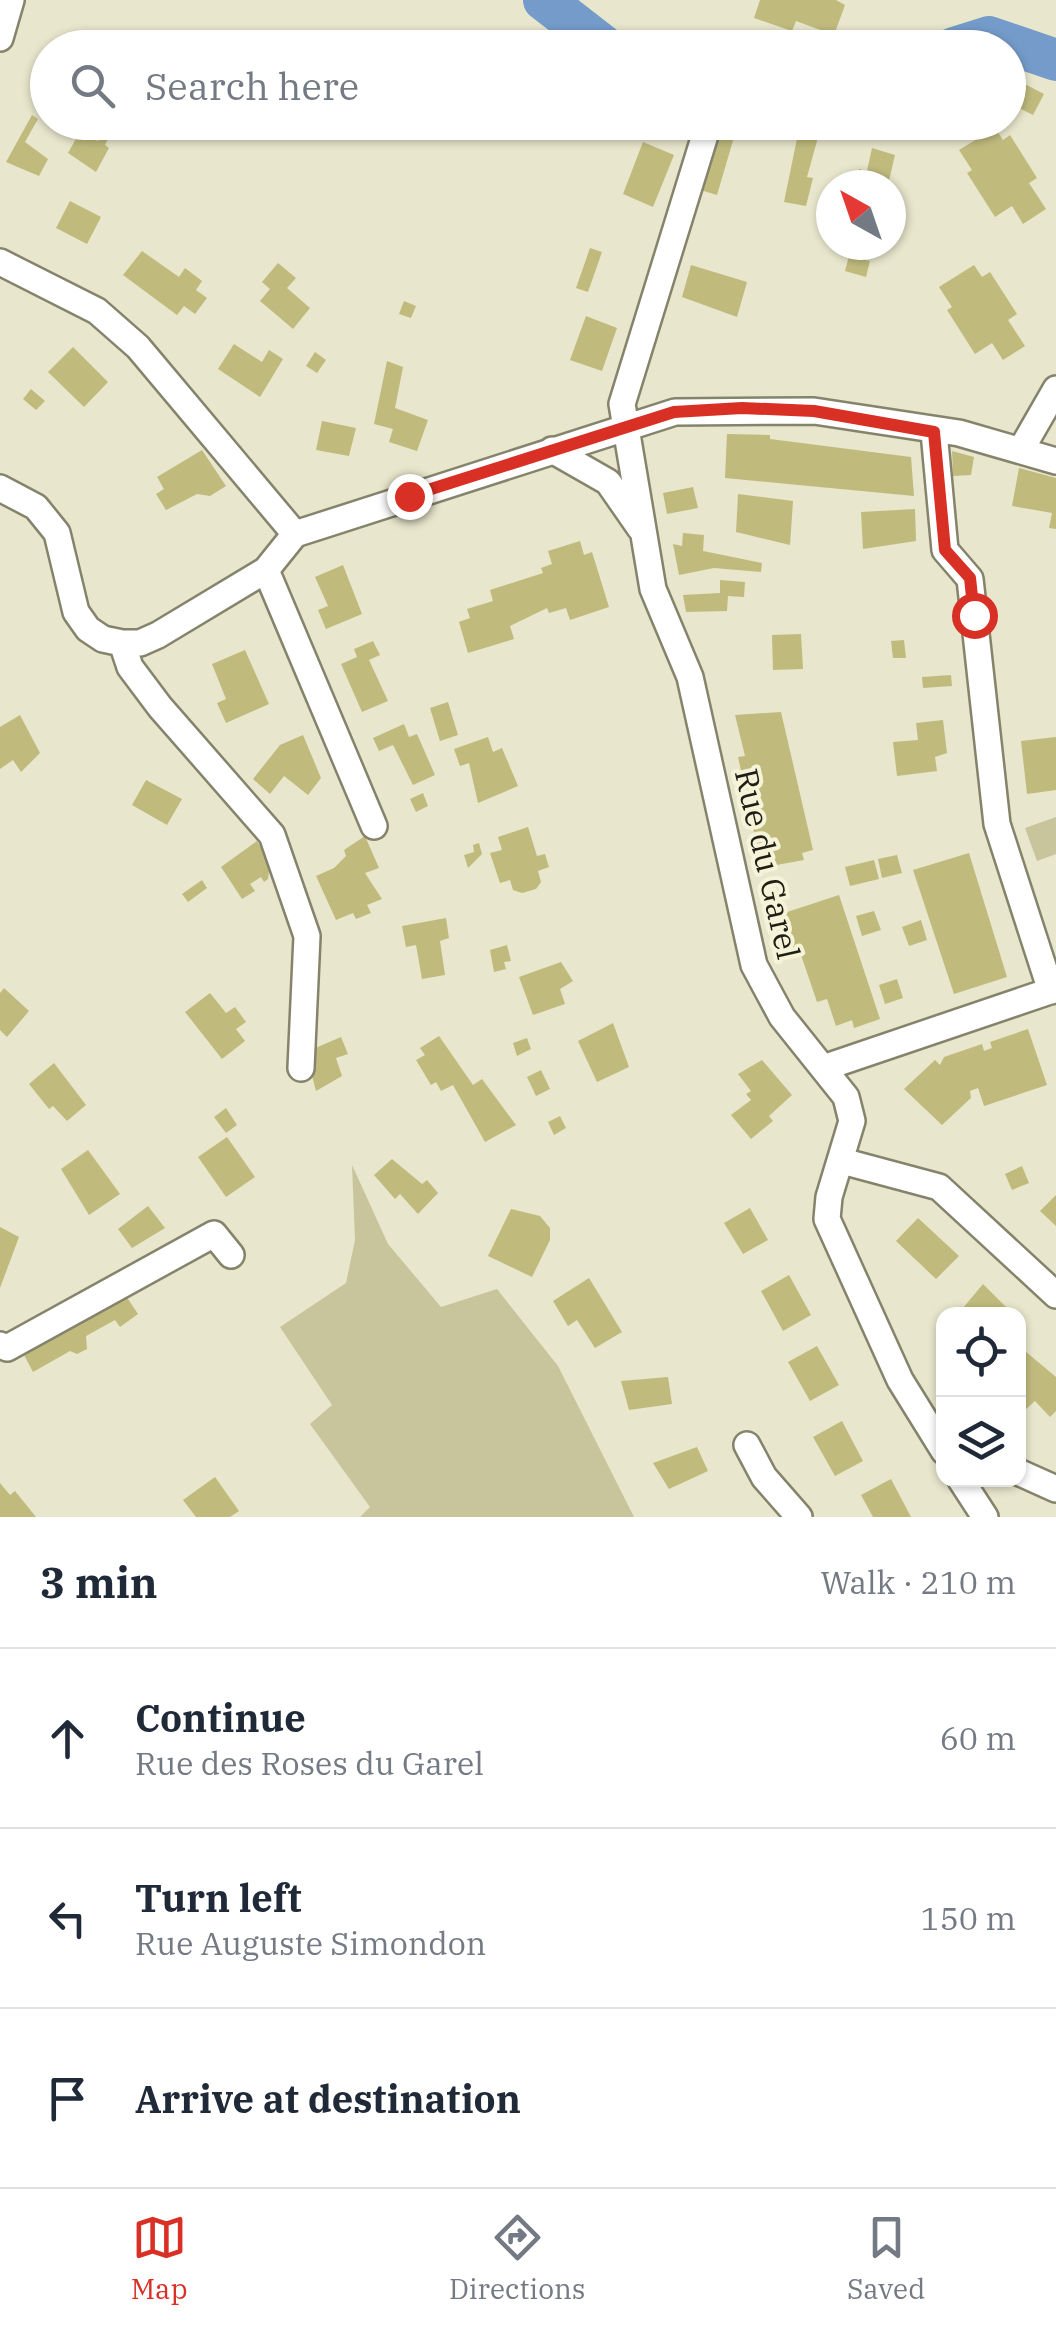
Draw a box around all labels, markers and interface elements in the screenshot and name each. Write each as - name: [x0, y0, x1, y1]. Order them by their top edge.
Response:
- search box: [30, 30, 1026, 140]
- icon: search: [65, 58, 120, 113]
- text: Search here: [145, 61, 359, 110]
- north arrow: [816, 170, 906, 260]
- route end: [387, 474, 433, 520]
- route start: [952, 593, 998, 639]
- street label: Rue du Garel: [726, 764, 810, 963]
- map controls: [936, 1307, 1026, 1487]
- button: locate: [936, 1307, 1026, 1397]
- button: layers: [936, 1397, 1026, 1487]
- text: 3 min: [40, 1555, 158, 1610]
- text: Walk · 210 m: [820, 1561, 1016, 1603]
- text: Continue: [135, 1693, 306, 1742]
- icon: ahead: [40, 1711, 95, 1766]
- text: 60 m: [940, 1717, 1016, 1759]
- text: Rue des Roses du Garel: [135, 1742, 484, 1784]
- text: Turn left: [135, 1873, 302, 1922]
- icon: left: [40, 1891, 95, 1946]
- text: 150 m: [920, 1897, 1016, 1939]
- text: Rue Auguste Simondon: [135, 1922, 486, 1964]
- icon: arrive: [40, 2071, 95, 2126]
- text: Arrive at destination: [135, 2074, 521, 2123]
- tab: Map: [131, 2210, 188, 2307]
- tab: Directions: [449, 2210, 586, 2307]
- tab: Saved: [847, 2210, 925, 2307]

